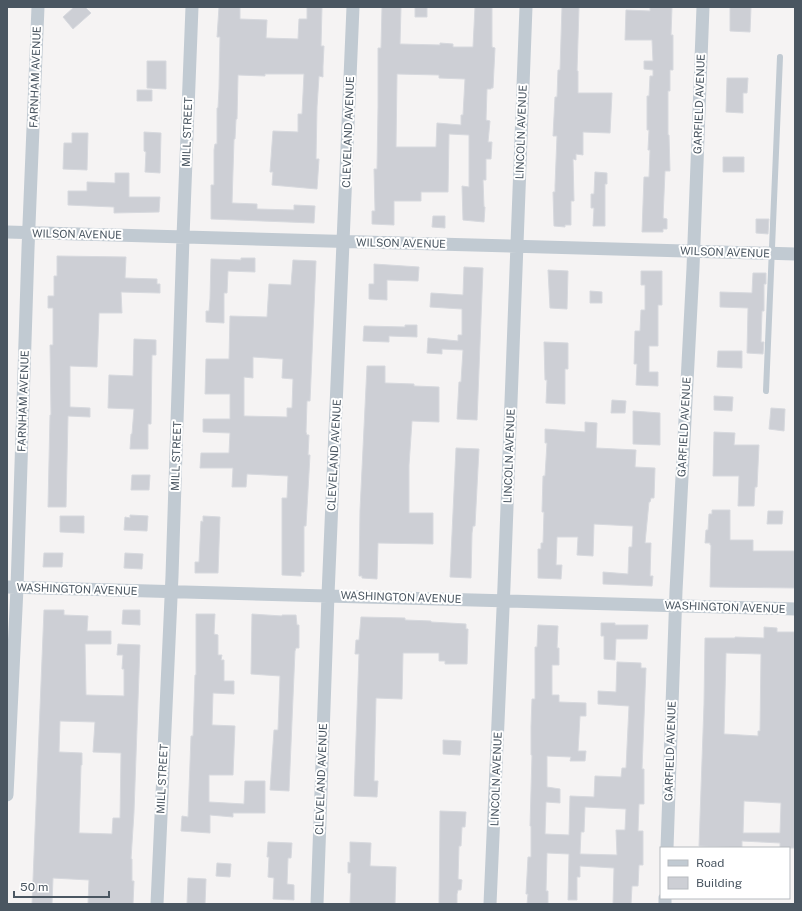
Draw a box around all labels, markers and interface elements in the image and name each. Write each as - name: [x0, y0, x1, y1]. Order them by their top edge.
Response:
- street label: FARNHAM AVENUE: [27, 26, 43, 128]
- street label: GARFIELD AVENUE: [691, 54, 707, 154]
- street label: CLEVELAND AVENUE: [340, 76, 356, 188]
- street label: LINCOLN AVENUE: [513, 84, 529, 179]
- street label: MILL STREET: [180, 96, 194, 167]
- street label: WILSON AVENUE: [32, 227, 122, 241]
- street label: WILSON AVENUE: [356, 236, 446, 250]
- street label: WILSON AVENUE: [680, 244, 770, 260]
- street label: FARNHAM AVENUE: [15, 350, 31, 452]
- street label: GARFIELD AVENUE: [675, 376, 693, 477]
- street label: CLEVELAND AVENUE: [325, 399, 343, 511]
- street label: LINCOLN AVENUE: [501, 408, 517, 503]
- street label: MILL STREET: [169, 420, 183, 491]
- street label: WASHINGTON AVENUE: [16, 581, 138, 597]
- street label: WASHINGTON AVENUE: [340, 589, 462, 605]
- street label: WASHINGTON AVENUE: [664, 599, 786, 615]
- street label: GARFIELD AVENUE: [662, 701, 678, 801]
- street label: CLEVELAND AVENUE: [313, 723, 329, 835]
- street label: LINCOLN AVENUE: [488, 731, 504, 826]
- street label: MILL STREET: [154, 743, 170, 814]
- legend: [660, 847, 790, 899]
- text: Road: [696, 856, 724, 870]
- scale bar: [14, 873, 109, 899]
- text: Building: [696, 876, 742, 890]
- text: 50 m: [20, 880, 48, 894]

